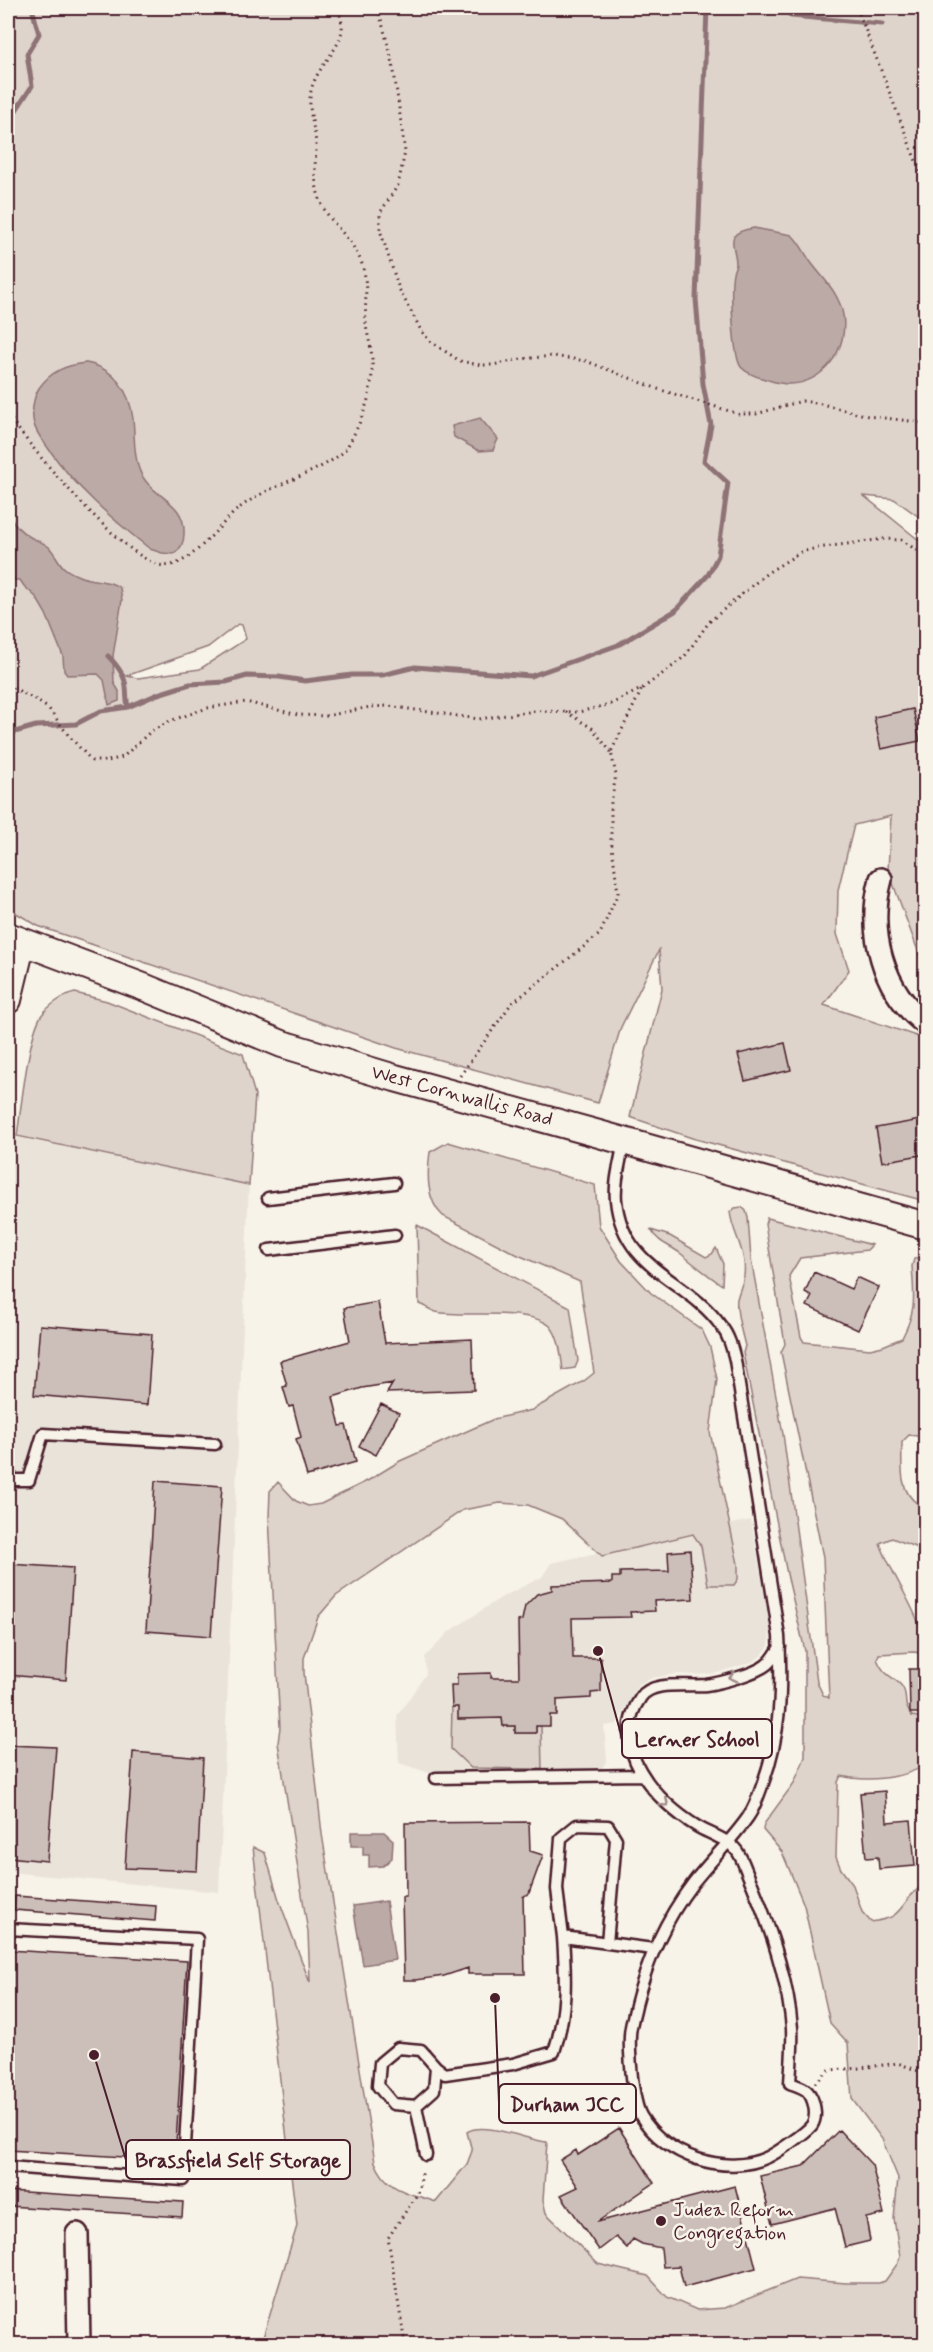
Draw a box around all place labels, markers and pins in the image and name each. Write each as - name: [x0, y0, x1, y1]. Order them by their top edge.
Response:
- callout: Lerner School: [622, 1719, 772, 1758]
- callout: Durham JCC: [499, 2084, 636, 2123]
- callout: Brassfield Self Storage: [126, 2140, 350, 2179]
- place label: Judea Reform Congregation: [673, 2197, 794, 2249]
- marker: Judea Reform Congregation: [654, 2214, 668, 2228]

